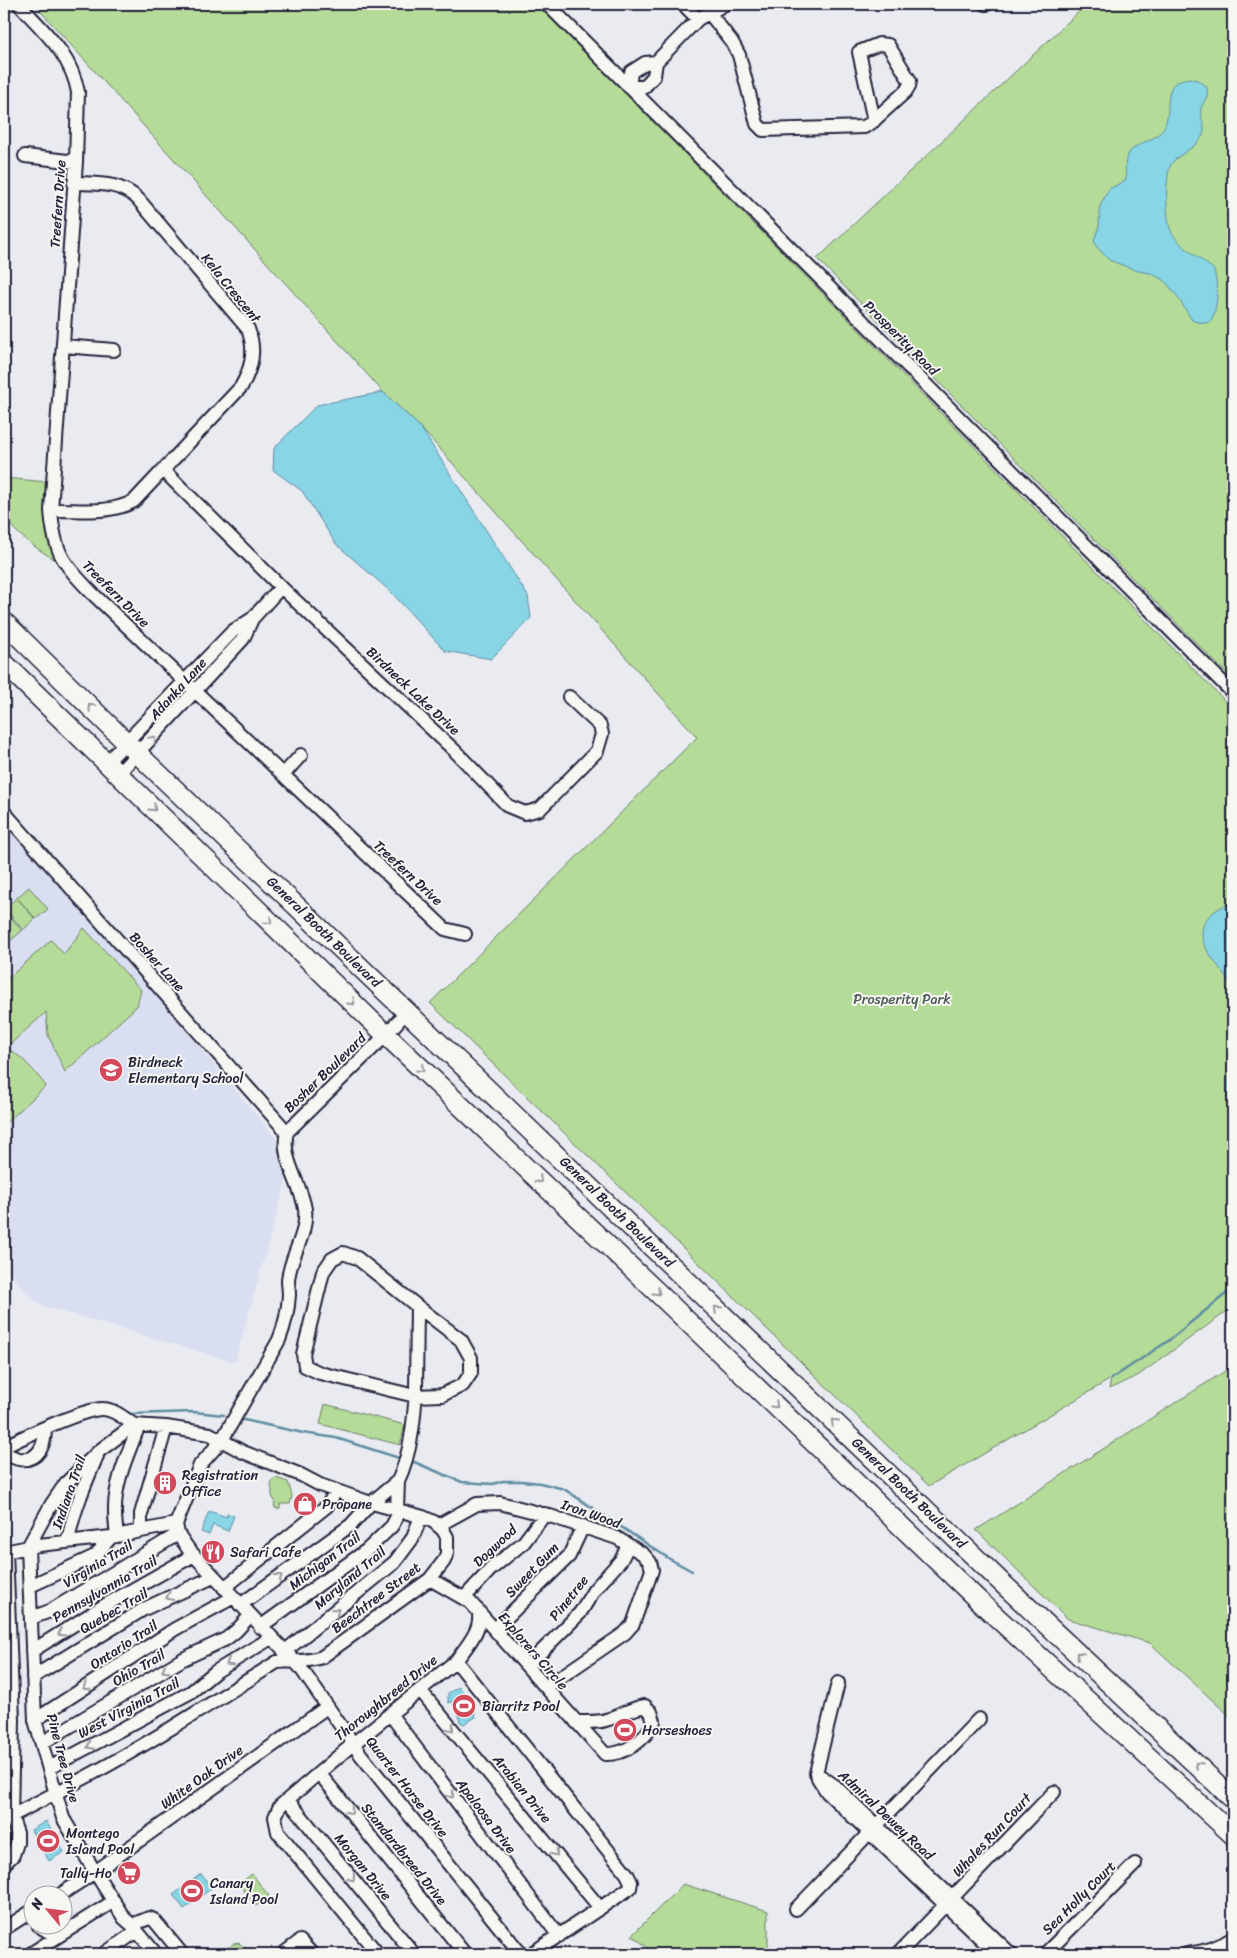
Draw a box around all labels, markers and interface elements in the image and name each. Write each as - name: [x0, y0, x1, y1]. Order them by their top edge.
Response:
- street label: Treefern Drive: [42, 159, 74, 249]
- street label: Kela Crescent: [195, 247, 268, 330]
- street label: Prosperity Road: [857, 294, 946, 383]
- street label: Treefern Drive: [76, 554, 156, 634]
- street label: Birdneck Lake Drive: [360, 640, 466, 742]
- street label: Adanka Lane: [142, 652, 213, 727]
- one-way arrow: [87, 704, 96, 713]
- one-way arrow: [147, 735, 156, 744]
- one-way arrow: [148, 802, 157, 811]
- street label: Treefern Drive: [367, 834, 449, 912]
- street label: General Booth Boulevard: [260, 870, 389, 995]
- one-way arrow: [264, 915, 273, 924]
- street label: Bosher Lane: [123, 926, 191, 998]
- park label: Prosperity Park: [853, 987, 951, 1012]
- one-way arrow: [346, 996, 355, 1005]
- street label: Bosher Boulevard: [278, 1026, 373, 1119]
- place label: Birdneck Elementary School: [128, 1050, 245, 1091]
- school or university icon: Birdneck Elementary School: [98, 1057, 124, 1083]
- one-way arrow: [416, 1063, 425, 1072]
- street label: General Booth Boulevard: [553, 1150, 682, 1275]
- one-way arrow: [534, 1174, 543, 1183]
- one-way arrow: [652, 1286, 661, 1295]
- one-way arrow: [714, 1306, 723, 1315]
- one-way arrow: [769, 1399, 778, 1408]
- one-way arrow: [831, 1419, 840, 1428]
- street label: General Booth Boulevard: [845, 1431, 974, 1556]
- street label: Indiana Trail: [44, 1451, 94, 1533]
- place label: Registration Office: [182, 1463, 259, 1504]
- building icon: Registration Office: [152, 1470, 178, 1496]
- shop icon: Propane: [292, 1491, 318, 1517]
- place label: Propane: [322, 1492, 372, 1517]
- street label: Iron Wood: [557, 1492, 626, 1536]
- street label: Dogwood: [467, 1517, 524, 1573]
- street label: Michigan Trail: [283, 1525, 368, 1597]
- street label: Virginia Trail: [58, 1533, 139, 1595]
- street label: Sweet Gum: [499, 1536, 565, 1604]
- restaurant icon: Safari Cafe: [200, 1539, 226, 1565]
- street label: Maryland Trail: [308, 1539, 393, 1616]
- place label: Safari Cafe: [230, 1540, 301, 1565]
- street label: Pennsylvannia Trail: [47, 1548, 163, 1629]
- street label: Beechtree Street: [326, 1556, 426, 1640]
- street label: Pinetree: [543, 1570, 595, 1626]
- one-way arrow: [273, 1574, 283, 1583]
- street label: Quebec Trail: [75, 1581, 154, 1641]
- one-way arrow: [165, 1591, 174, 1602]
- street label: Explorers Circle: [491, 1606, 575, 1696]
- one-way arrow: [330, 1608, 339, 1616]
- street label: Ontario Trail: [85, 1613, 164, 1676]
- one-way arrow: [58, 1626, 67, 1636]
- street label: Ohio Trail: [108, 1642, 171, 1693]
- street label: Thoroughbreed Drive: [329, 1648, 443, 1748]
- one-way arrow: [1075, 1652, 1084, 1661]
- one-way arrow: [225, 1657, 234, 1667]
- one-way arrow: [162, 1663, 171, 1673]
- street label: West Virginia Trail: [73, 1670, 186, 1745]
- one-way arrow: [83, 1681, 92, 1690]
- sports icon: Biarritz Pool: [451, 1693, 477, 1719]
- place label: Biarritz Pool: [482, 1694, 561, 1719]
- street label: Pine Tree Drive: [39, 1711, 87, 1806]
- sports icon: Horseshoes: [612, 1717, 638, 1743]
- place label: Horseshoes: [642, 1718, 713, 1743]
- one-way arrow: [445, 1722, 453, 1731]
- street label: Quarter Horse Drive: [359, 1731, 455, 1843]
- street label: White Oak Drive: [155, 1738, 249, 1816]
- one-way arrow: [86, 1740, 95, 1750]
- street label: Arabian Drive: [485, 1748, 558, 1829]
- one-way arrow: [1194, 1762, 1203, 1771]
- street label: Admiral Dewey Road: [831, 1763, 941, 1868]
- street label: Apaloosa Drive: [449, 1772, 523, 1859]
- street label: Whales Run Court: [946, 1786, 1039, 1883]
- one-way arrow: [446, 1789, 454, 1798]
- street label: Standardbreed Drive: [355, 1797, 454, 1911]
- one-way arrow: [344, 1805, 352, 1814]
- place label: Montego Island Pool: [65, 1821, 135, 1862]
- sports icon: Montego Island Pool: [35, 1828, 61, 1854]
- street label: Morgan Drive: [328, 1828, 398, 1906]
- one-way arrow: [549, 1847, 558, 1856]
- street label: Sea Holly Court: [1036, 1855, 1122, 1941]
- supermarket icon: Tally-Ho: [116, 1860, 142, 1886]
- place label: Tally-Ho: [60, 1861, 112, 1886]
- place label: Canary Island Pool: [209, 1871, 279, 1912]
- one-way arrow: [346, 1872, 355, 1881]
- sports icon: Canary Island Pool: [179, 1878, 205, 1904]
- north arrow: [22, 1886, 72, 1936]
- text: N: [23, 1893, 50, 1915]

